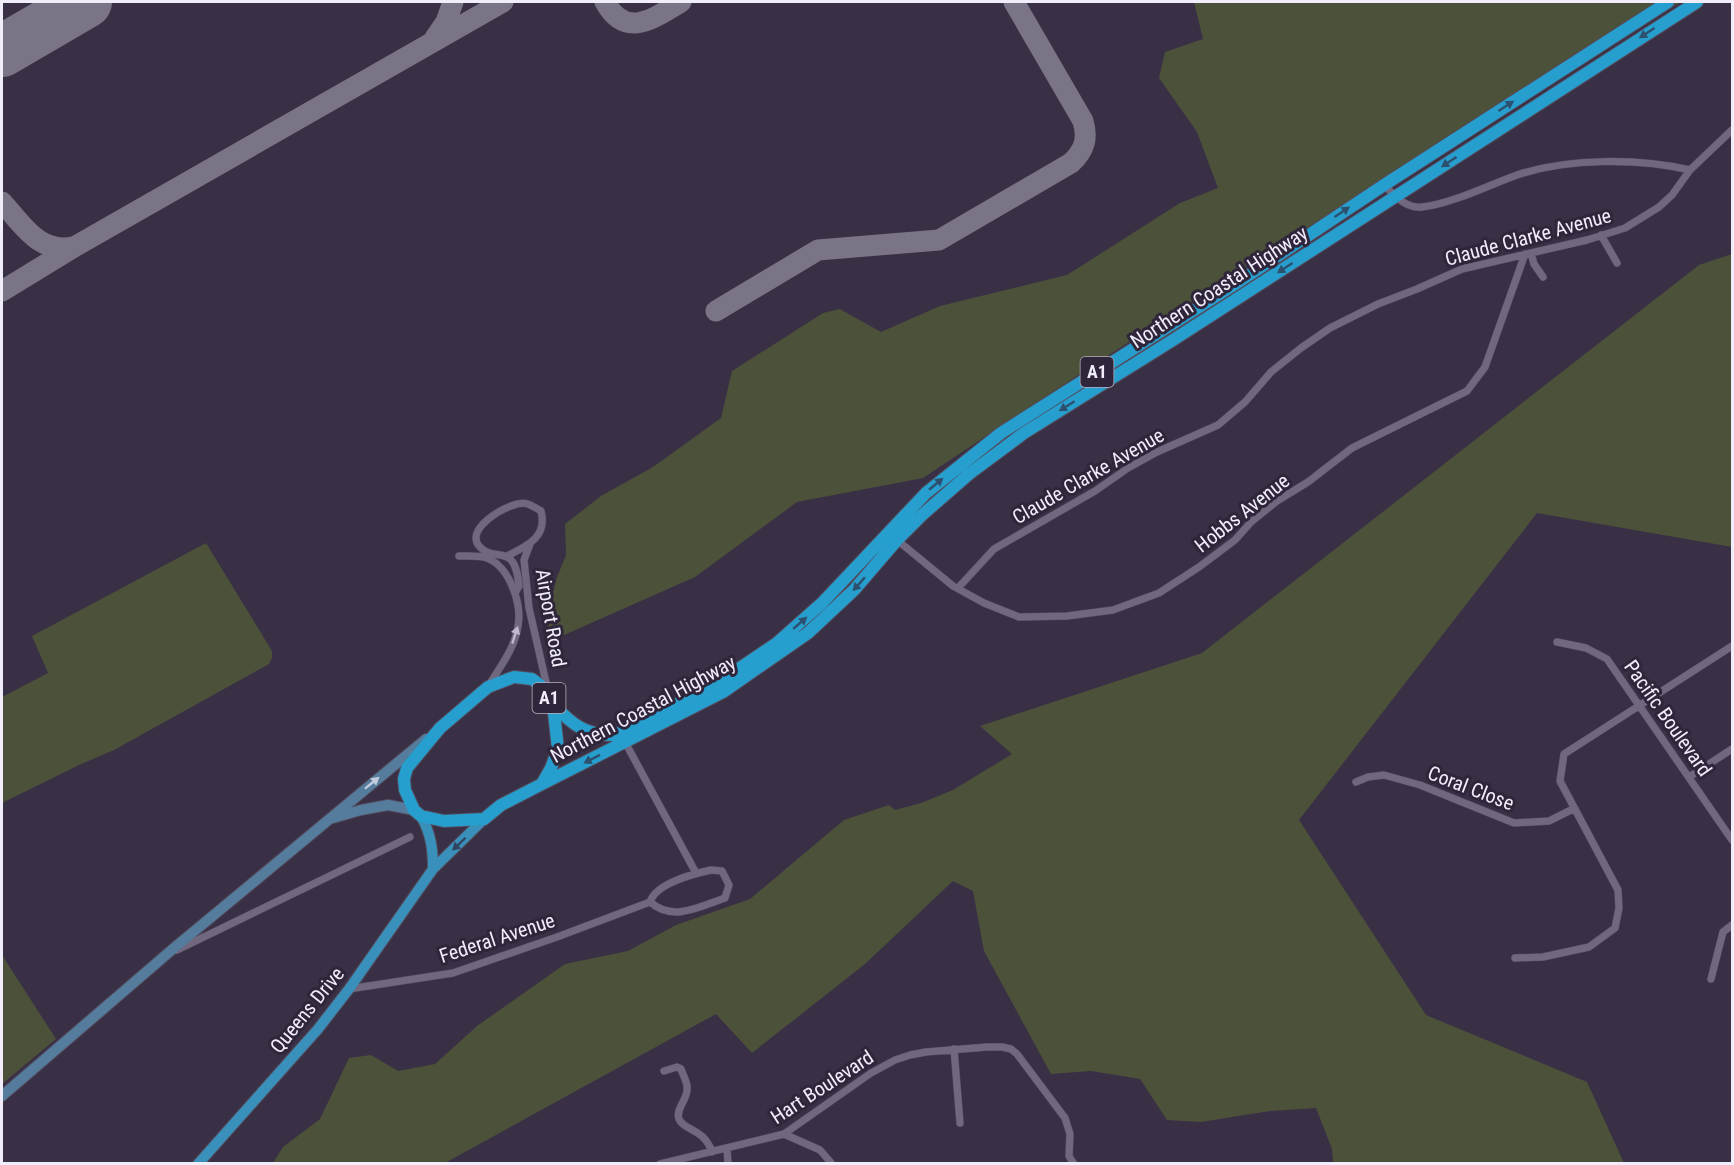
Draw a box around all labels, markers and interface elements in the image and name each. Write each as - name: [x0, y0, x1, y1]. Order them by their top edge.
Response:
- one-way arrow: [1639, 28, 1656, 39]
- one-way arrow: [1498, 101, 1514, 112]
- one-way arrow: [1441, 156, 1457, 168]
- street label: Claude Clarke Avenue: [1442, 203, 1614, 271]
- one-way arrow: [1334, 206, 1350, 218]
- street label: Northern Coastal Highway: [1126, 221, 1312, 353]
- one-way arrow: [1277, 262, 1293, 273]
- road number: A1: [1080, 357, 1114, 387]
- one-way arrow: [1059, 401, 1075, 412]
- street label: Claude Clarke Avenue: [1008, 423, 1168, 529]
- street label: Hobbs Avenue: [1190, 469, 1294, 557]
- one-way arrow: [928, 478, 943, 491]
- street label: Airport Road: [531, 567, 571, 669]
- one-way arrow: [853, 576, 866, 591]
- one-way arrow: [792, 617, 807, 630]
- one-way arrow: [511, 626, 521, 644]
- street label: Northern Coastal Highway: [546, 650, 740, 768]
- street label: Pacific Boulevard: [1619, 655, 1717, 781]
- road number: A1: [532, 683, 566, 713]
- one-way arrow: [584, 754, 601, 763]
- street label: Coral Close: [1425, 761, 1517, 815]
- one-way arrow: [364, 777, 380, 790]
- one-way arrow: [452, 836, 466, 850]
- street label: Federal Avenue: [436, 908, 558, 968]
- street label: Queens Drive: [265, 962, 349, 1058]
- street label: Hart Boulevard: [766, 1045, 878, 1129]

